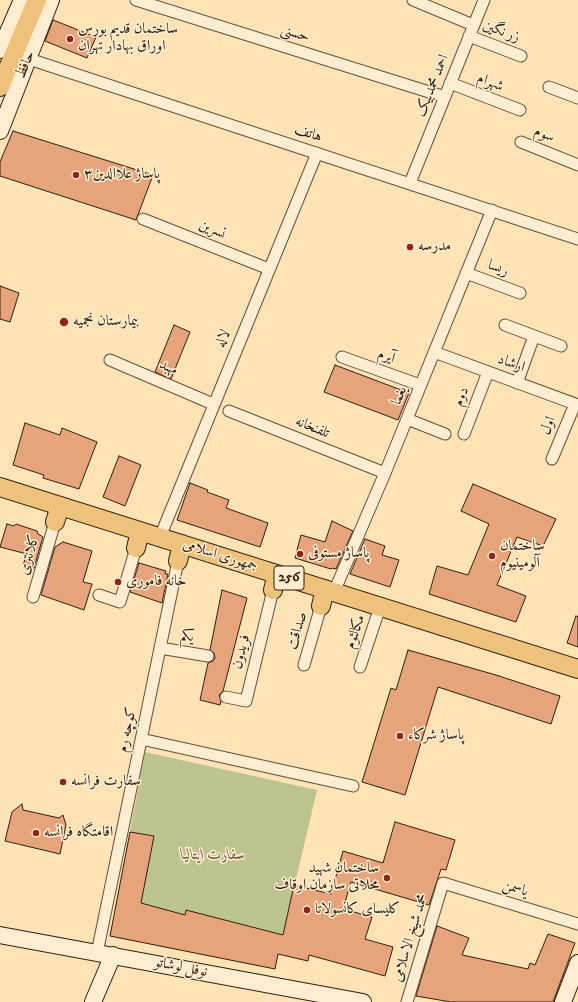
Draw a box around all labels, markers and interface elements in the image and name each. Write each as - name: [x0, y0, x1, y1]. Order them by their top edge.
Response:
- street label: زر نگین: [480, 17, 522, 47]
- place label: ساختمان قدیم بورس اوراق بهادار تهران: [78, 21, 178, 56]
- street label: حسنی: [278, 21, 312, 47]
- marker: ساختمان قدیم بورس اوراق بهادار تهران: [65, 34, 75, 44]
- street label: حافظ: [12, 49, 40, 81]
- street label: احمد محمدبیک: [412, 52, 454, 120]
- street label: شهرام: [474, 70, 506, 96]
- street label: هاتف: [292, 121, 324, 147]
- street label: سوم: [531, 123, 557, 147]
- place label: پاساژ علاالدین۳: [84, 166, 160, 184]
- marker: پاساژ علاالدین۳: [71, 170, 81, 180]
- street label: نسرین: [196, 216, 228, 244]
- place label: مدرسه: [418, 238, 451, 256]
- marker: مدرسه: [405, 242, 415, 252]
- street label: ریسا: [485, 257, 511, 281]
- place label: بیمارستان نجمیه: [73, 313, 139, 331]
- marker: بیمارستان نجمیه: [58, 316, 70, 328]
- street label: لاله: [212, 327, 236, 351]
- street label: آیرم: [375, 346, 397, 368]
- street label: ارشاد: [495, 351, 527, 377]
- street label: مهبد: [156, 356, 180, 380]
- street label: یغما: [388, 384, 412, 408]
- street label: دوم: [450, 385, 474, 409]
- street label: تلفنخانه: [292, 413, 332, 443]
- street label: اول: [537, 414, 561, 438]
- street label: کلانتری: [16, 533, 44, 577]
- street label: جمهوری اسلامی: [180, 536, 260, 576]
- place label: ساختمان آلومینیوم: [500, 538, 544, 573]
- place label: پاساژ مستوفی: [308, 545, 369, 563]
- marker: پاساژ مستوفی: [295, 549, 305, 559]
- marker: ساختمان آلومینیوم: [487, 551, 497, 561]
- road number: 256: [274, 566, 304, 590]
- place label: خانه فاموری: [126, 573, 187, 591]
- marker: خانه فاموری: [113, 577, 123, 587]
- street label: صداقت: [284, 610, 312, 652]
- street label: مکالئوم: [342, 613, 370, 651]
- street label: یکم: [179, 627, 195, 647]
- street label: فریدون: [229, 633, 255, 671]
- street label: کوچه رم: [114, 706, 142, 754]
- place label: پاساژ شرکاء: [408, 727, 464, 745]
- marker: پاساژ شرکاء: [395, 731, 405, 741]
- place label: سفارت فرانسه: [71, 773, 141, 791]
- marker: سفارت فرانسه: [58, 777, 68, 787]
- place label: اقامتگاه فرانسه: [44, 824, 113, 842]
- marker: اقامتگاه فرانسه: [31, 828, 41, 838]
- park label: سفارت ایتالیا: [181, 847, 245, 865]
- place label: ساختمان شهید محلاتی سازمان اوقاف: [274, 860, 379, 895]
- marker: ساختمان شهید محلاتی سازمان اوقاف: [382, 873, 392, 883]
- street label: یاسمن: [500, 877, 530, 901]
- street label: محمد شیخ الاسلامی: [389, 892, 433, 984]
- place label: کلیسای کانسولاتا: [315, 901, 400, 919]
- marker: کلیسای کانسولاتا: [302, 905, 312, 915]
- street label: نوفل لوشاتو: [153, 954, 209, 982]

